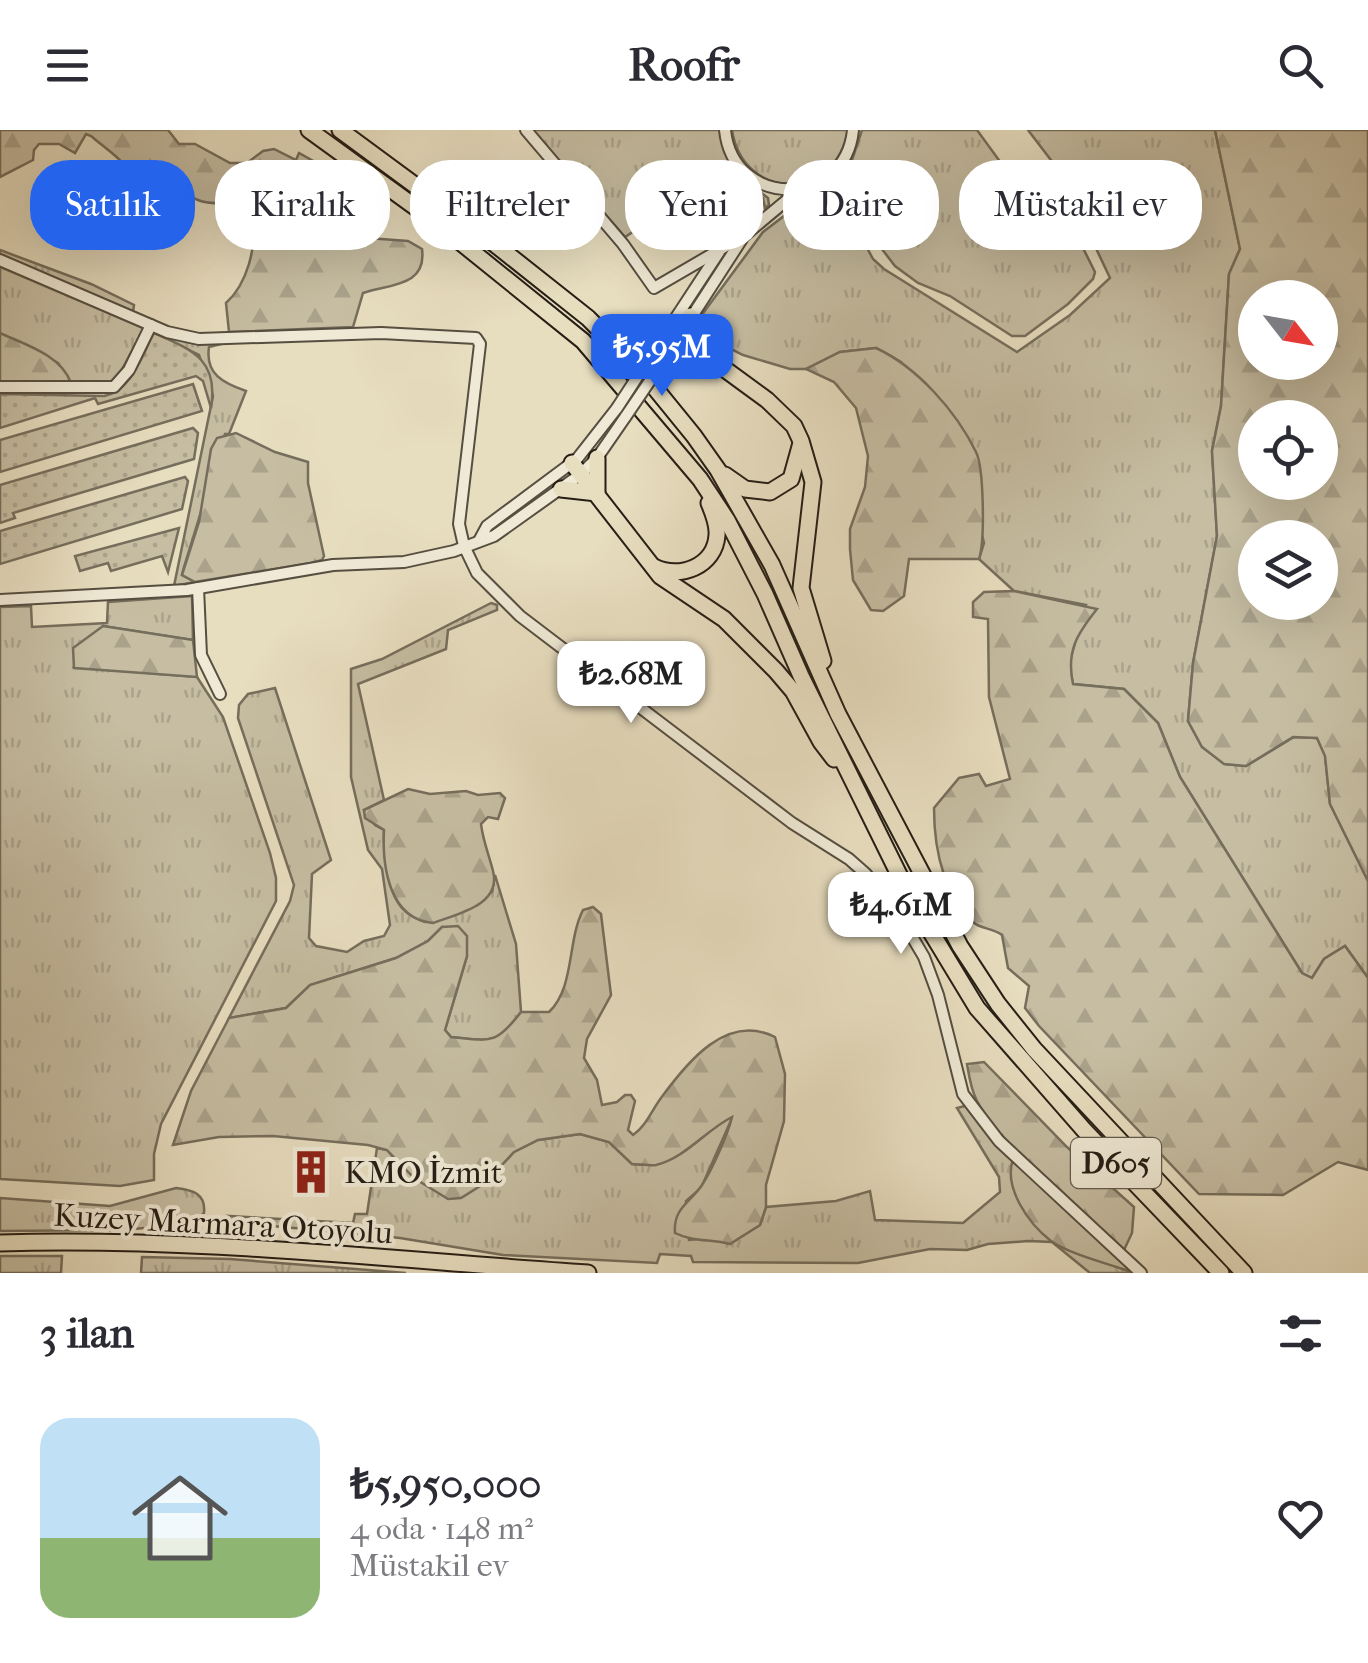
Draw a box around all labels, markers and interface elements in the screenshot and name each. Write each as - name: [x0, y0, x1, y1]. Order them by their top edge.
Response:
- icon: menu: [40, 38, 95, 93]
- icon: search: [1273, 38, 1328, 93]
- text: Roofr: [628, 39, 740, 92]
- chip: Satılık: [30, 160, 195, 250]
- chip: Kiralık: [215, 160, 390, 250]
- chip: Filtreler: [410, 160, 605, 250]
- chip: Yeni: [625, 160, 763, 250]
- chip: Daire: [783, 160, 939, 250]
- chip: Müstakil ev: [959, 160, 1202, 250]
- north arrow: [1238, 280, 1338, 380]
- map controls: [1238, 280, 1338, 620]
- pin: ₺5.95M: [581, 314, 743, 399]
- text: ₺5.95M: [613, 328, 711, 365]
- button: locate: [1238, 400, 1338, 500]
- button: layers: [1238, 520, 1338, 620]
- pin: ₺2.68M: [550, 641, 712, 726]
- text: ₺2.68M: [579, 655, 683, 692]
- pin: ₺4.61M: [820, 872, 982, 957]
- text: ₺4.61M: [850, 886, 952, 923]
- road number: D605: [1071, 1138, 1161, 1188]
- building icon: KMO İzmit: [287, 1148, 335, 1196]
- place label: KMO İzmit: [344, 1154, 503, 1191]
- street label: Kuzey Marmara Otoyolu: [52, 1197, 394, 1251]
- icon: filters: [1273, 1306, 1328, 1361]
- text: 3 ilan: [40, 1309, 134, 1358]
- icon: home: [120, 1458, 240, 1578]
- text: ₺5,950,000: [350, 1460, 542, 1509]
- icon: heart: [1273, 1491, 1328, 1546]
- text: 4 oda · 148 m²: [350, 1510, 533, 1547]
- text: Müstakil ev: [350, 1547, 508, 1584]

